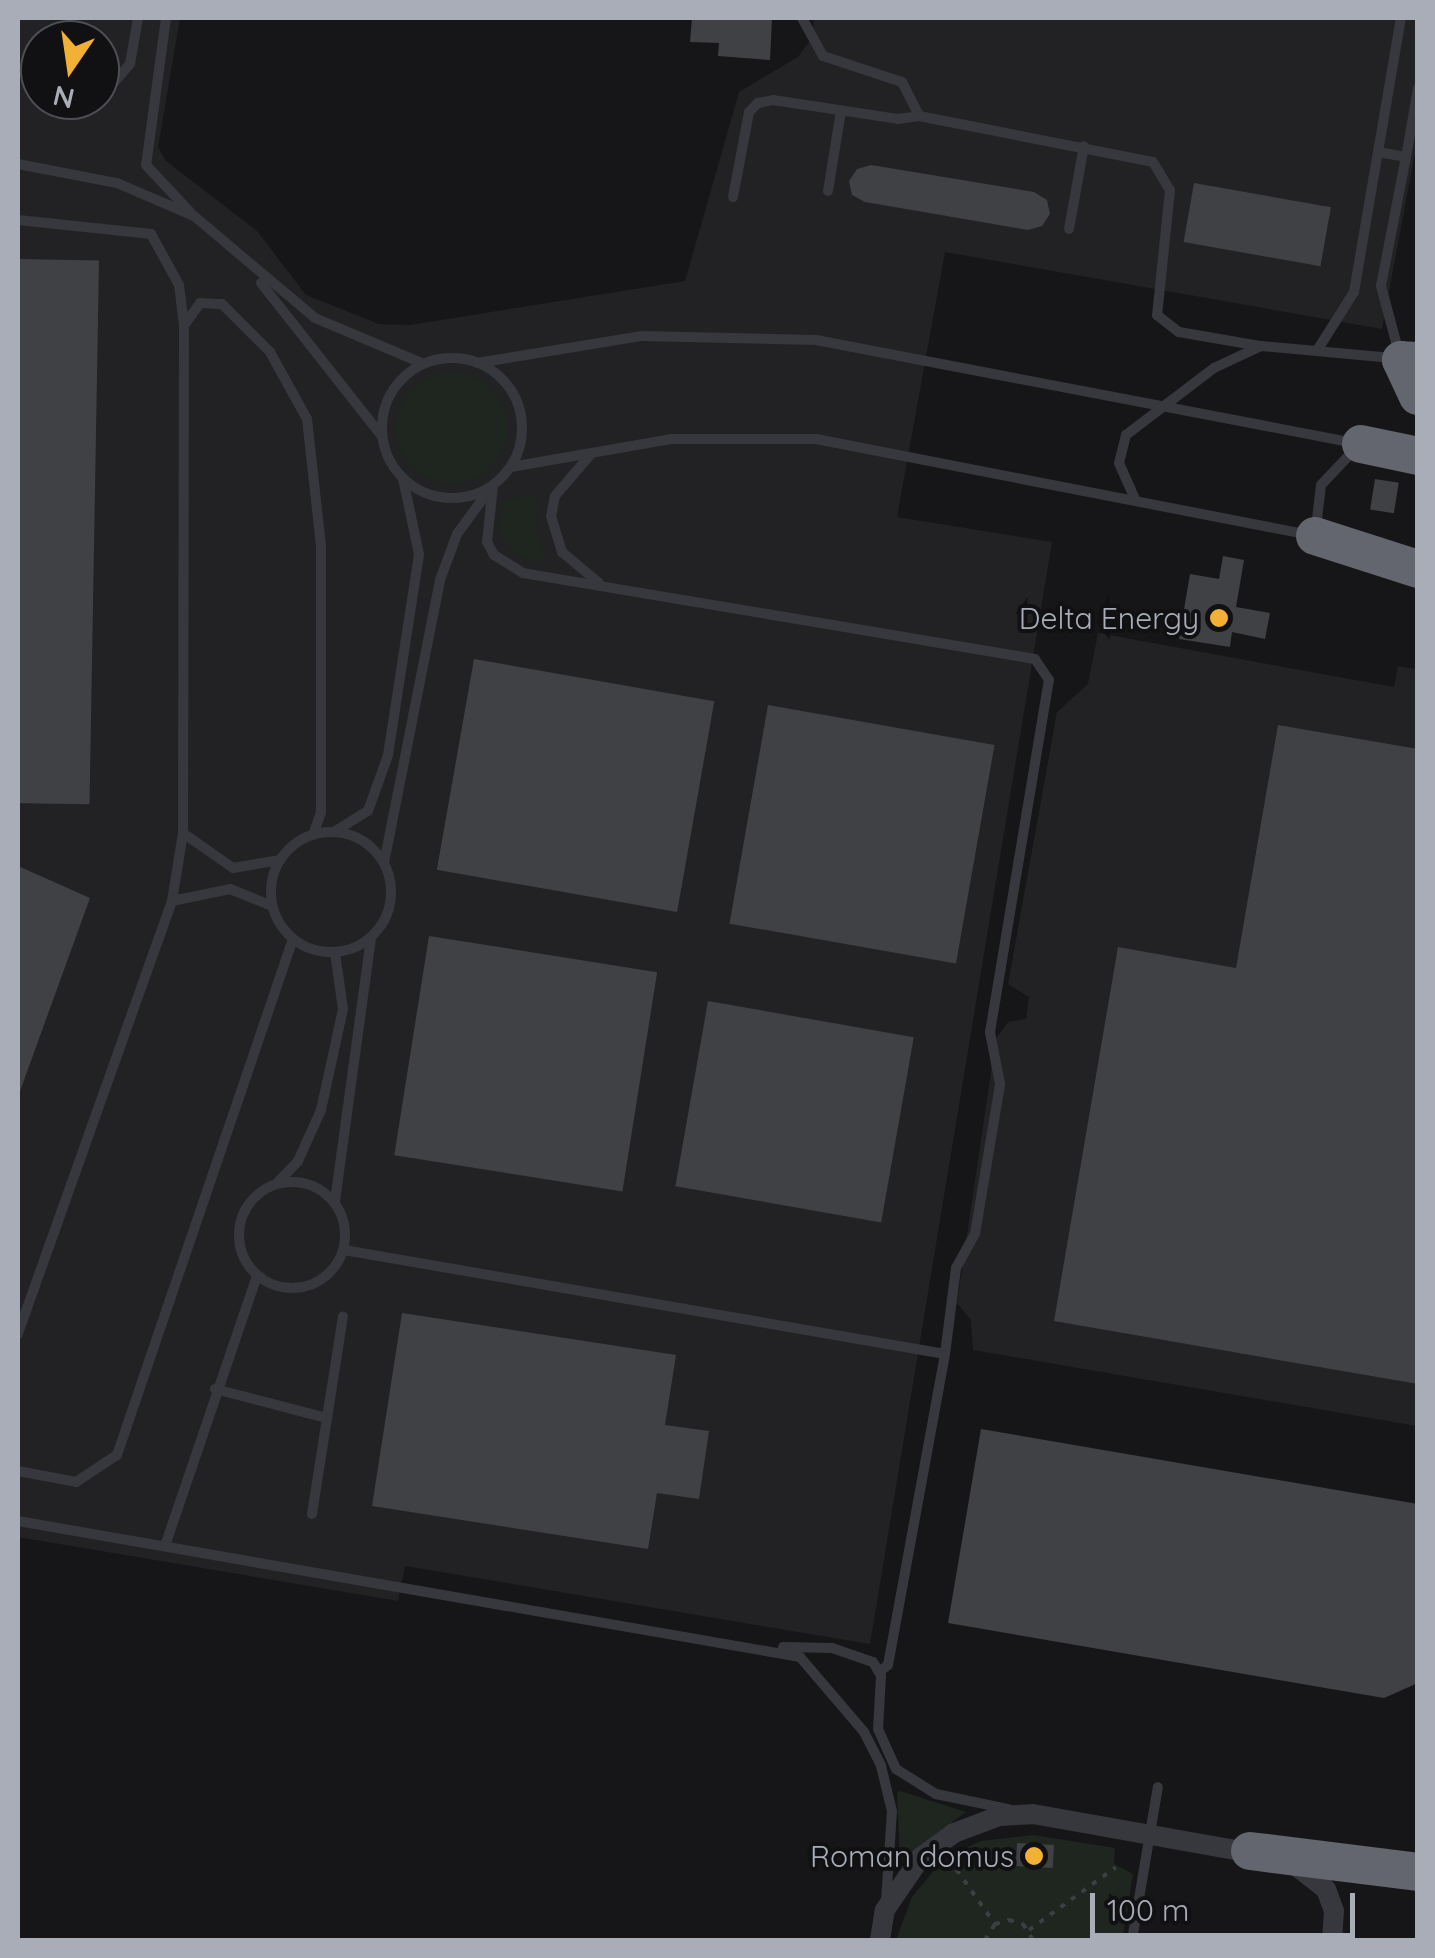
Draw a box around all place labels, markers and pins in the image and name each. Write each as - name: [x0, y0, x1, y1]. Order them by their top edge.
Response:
- place label: Delta Energy: [1019, 600, 1199, 636]
- marker: Delta Energy: [1208, 607, 1230, 629]
- place label: Roman domus: [810, 1838, 1014, 1874]
- marker: Roman domus: [1023, 1845, 1045, 1867]

